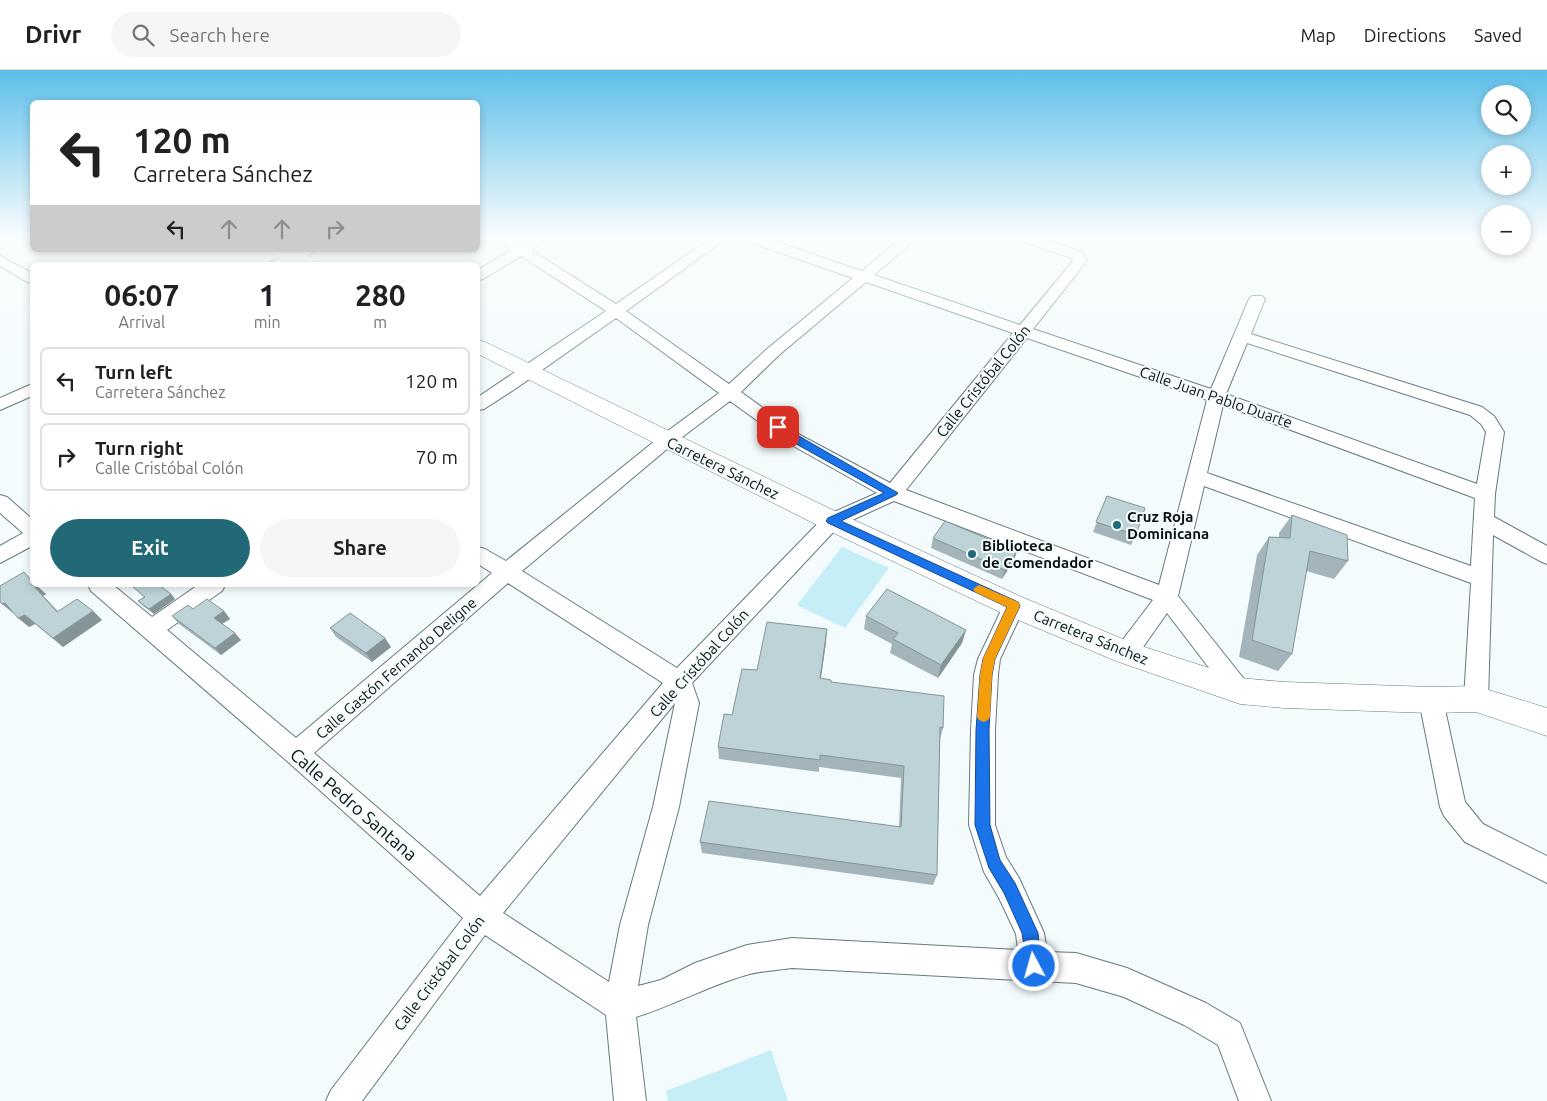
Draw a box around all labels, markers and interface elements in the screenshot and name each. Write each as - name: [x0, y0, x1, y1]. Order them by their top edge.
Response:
- search box: [111, 12, 461, 57]
- text: Drivr: [25, 21, 81, 48]
- icon: search: [129, 21, 157, 49]
- text: Search here: [169, 24, 270, 46]
- text: Map: [1300, 25, 1336, 45]
- text: Directions: [1364, 25, 1446, 45]
- text: Saved: [1474, 25, 1522, 45]
- map controls: [1481, 85, 1531, 255]
- button: search: [1481, 85, 1531, 135]
- icon: left: [50, 120, 115, 185]
- text: 120 m: [133, 120, 231, 160]
- button: +: [1481, 145, 1531, 195]
- text: Carretera Sánchez: [133, 161, 313, 186]
- button: −: [1481, 205, 1531, 255]
- icon: left: [162, 215, 190, 243]
- icon: ahead: [215, 215, 243, 243]
- icon: ahead: [268, 215, 296, 243]
- icon: right: [321, 215, 349, 243]
- text: 06:07: [104, 278, 179, 312]
- text: 1: [259, 278, 276, 312]
- text: 280: [355, 278, 406, 312]
- text: Arrival: [119, 313, 165, 331]
- text: min: [254, 313, 281, 331]
- text: m: [373, 313, 387, 331]
- street label: Calle Cristóbal Colón: [933, 322, 1033, 440]
- text: Turn left: [95, 361, 173, 383]
- street label: Calle Juan Pablo Duarte: [1137, 363, 1295, 431]
- icon: left: [52, 367, 80, 395]
- text: 120 m: [405, 370, 458, 392]
- text: Carretera Sánchez: [95, 383, 226, 401]
- pin: [757, 406, 799, 448]
- icon: arrive: [764, 413, 792, 441]
- street label: Carretera Sánchez: [664, 434, 782, 503]
- text: Turn right: [95, 437, 183, 459]
- icon: right: [52, 443, 80, 471]
- text: 70 m: [416, 446, 458, 468]
- text: Calle Cristóbal Colón: [95, 459, 244, 477]
- place label: Cruz Roja Dominicana: [1127, 508, 1209, 542]
- button: Exit: [50, 519, 250, 577]
- button: Share: [260, 519, 460, 577]
- marker: Cruz Roja Dominicana: [1111, 519, 1123, 531]
- place label: Biblioteca de Comendador: [982, 537, 1094, 571]
- marker: Biblioteca de Comendador: [966, 548, 978, 560]
- street label: Calle Gastón Fernando Deligne: [312, 594, 480, 742]
- street label: Calle Cristóbal Colón: [646, 606, 752, 720]
- street label: Carretera Sánchez: [1031, 606, 1151, 668]
- street label: Calle Pedro Santana: [287, 744, 421, 864]
- street label: Calle Cristóbal Colón: [390, 912, 488, 1034]
- position arrow: [1007, 939, 1059, 991]

